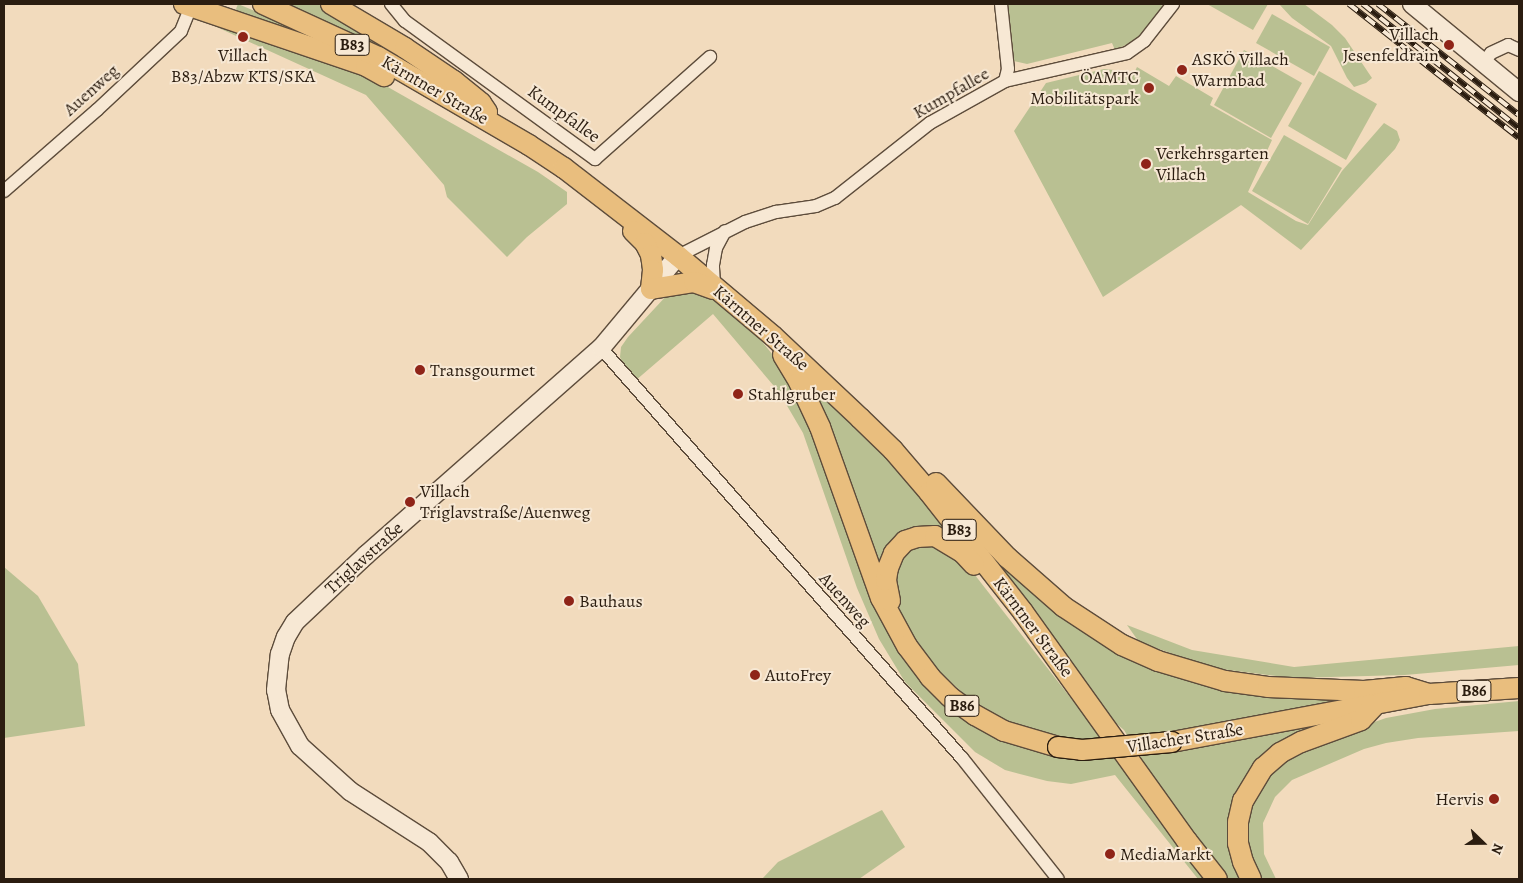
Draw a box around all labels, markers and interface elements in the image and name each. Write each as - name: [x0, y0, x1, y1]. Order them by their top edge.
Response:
- place label: Villach Jesenfeldrain: [1343, 24, 1439, 66]
- marker: Villach B83/Abzw KTS/SKA: [237, 31, 249, 43]
- road number: B83: [334, 32, 370, 58]
- marker: Villach Jesenfeldrain: [1443, 39, 1455, 51]
- place label: Villach B83/Abzw KTS/SKA: [171, 45, 315, 88]
- place label: ASKÖ Villach Warmbad: [1192, 49, 1289, 92]
- street label: Kärntner Straße: [378, 51, 492, 129]
- street label: Auenweg: [59, 60, 123, 120]
- street label: Kumpfallee: [909, 63, 993, 123]
- marker: ASKÖ Villach Warmbad: [1176, 64, 1188, 76]
- place label: ÖAMTC Mobilitätspark: [1030, 67, 1139, 110]
- street label: Kumpfallee: [524, 81, 604, 147]
- marker: ÖAMTC Mobilitätspark: [1143, 82, 1155, 94]
- place label: Verkehrsgarten Villach: [1156, 143, 1269, 186]
- marker: Verkehrsgarten Villach: [1140, 158, 1152, 170]
- street label: Kärntner Straße: [709, 281, 813, 375]
- place label: Transgourmet: [430, 359, 535, 381]
- marker: Transgourmet: [414, 364, 426, 376]
- place label: Stahlgruber: [748, 383, 836, 405]
- marker: Stahlgruber: [732, 388, 744, 400]
- place label: Villach Triglavstraße/Auenweg: [420, 481, 590, 524]
- marker: Villach Triglavstraße/Auenweg: [404, 496, 416, 508]
- road number: B83: [942, 516, 976, 544]
- street label: Triglavstraße: [320, 517, 408, 599]
- street label: Auenweg: [815, 568, 875, 632]
- street label: Kärntner Straße: [988, 573, 1078, 681]
- place label: Bauhaus: [579, 590, 643, 612]
- marker: Bauhaus: [563, 595, 575, 607]
- place label: AutoFrey: [765, 664, 831, 686]
- marker: AutoFrey: [749, 669, 761, 681]
- road number: B86: [1455, 678, 1493, 704]
- road number: B86: [943, 692, 981, 719]
- street label: Villacher Straße: [1125, 718, 1245, 758]
- place label: Hervis: [1435, 788, 1484, 810]
- marker: Hervis: [1488, 793, 1500, 805]
- north arrow: [1458, 818, 1508, 868]
- text: N: [1487, 841, 1508, 857]
- place label: MediaMarkt: [1120, 843, 1211, 865]
- marker: MediaMarkt: [1104, 848, 1116, 860]

